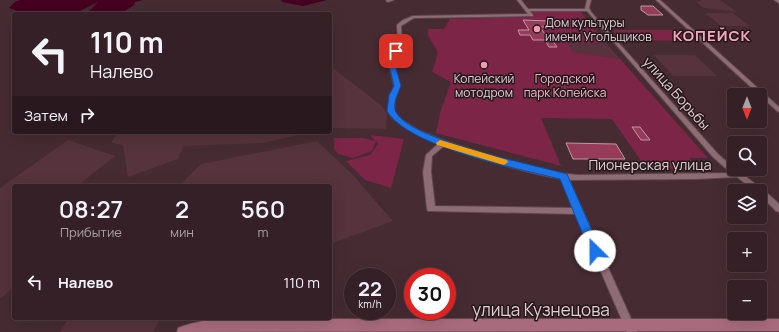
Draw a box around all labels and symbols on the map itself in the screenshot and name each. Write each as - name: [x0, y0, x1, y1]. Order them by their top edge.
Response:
- place label: Дом культуры имени Угольщиков: [545, 14, 652, 45]
- marker: Дом культуры имени Угольщиков: [532, 24, 542, 34]
- district label: КОПЕЙСК: [673, 25, 751, 46]
- pin: [379, 34, 413, 68]
- street label: улица Борьбы: [639, 52, 715, 134]
- marker: Копейский мотодром: [479, 60, 489, 70]
- place label: Копейский мотодром: [454, 70, 514, 101]
- park label: Городской парк Копейска: [524, 70, 606, 101]
- north arrow: [727, 88, 767, 128]
- street label: Пионерская улица: [588, 155, 712, 174]
- position arrow: [574, 230, 616, 272]
- speed limit sign: 30: [404, 268, 456, 320]
- street label: улица Кузнецова: [472, 298, 610, 321]

